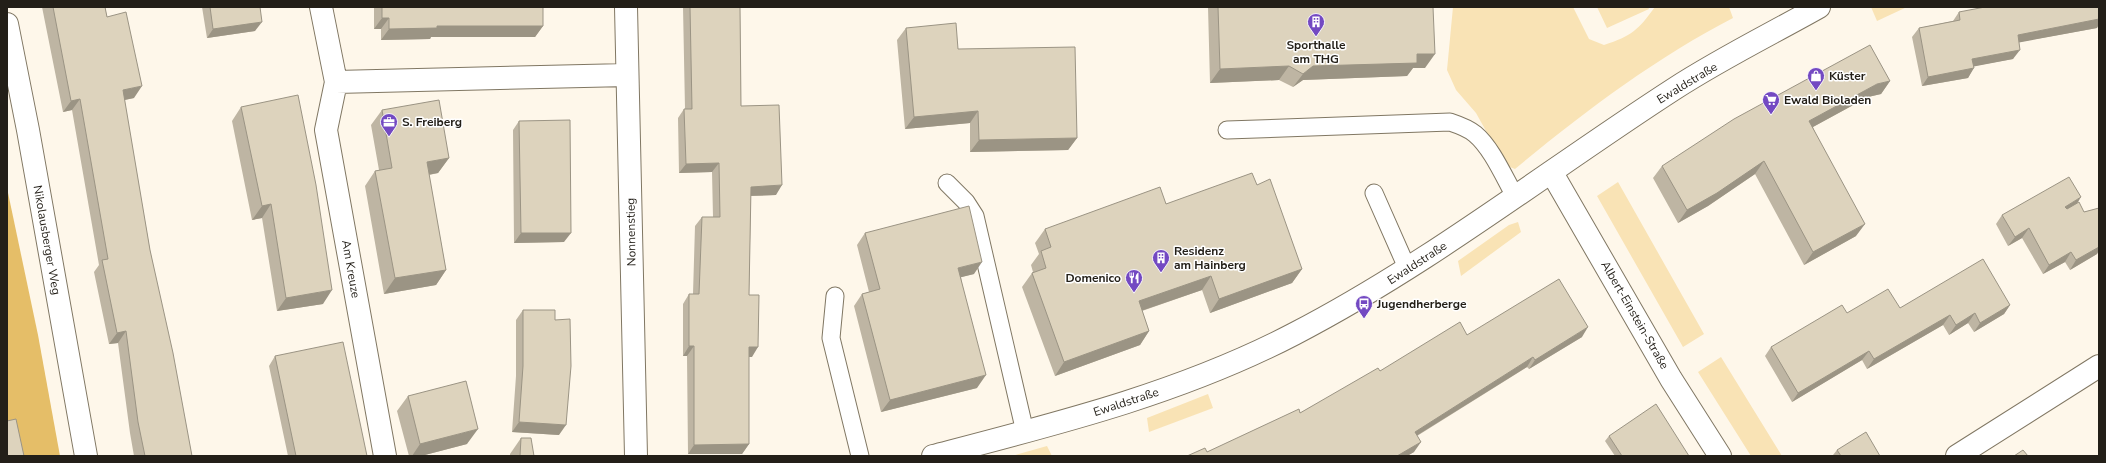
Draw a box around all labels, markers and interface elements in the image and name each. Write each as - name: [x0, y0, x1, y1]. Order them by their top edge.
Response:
- building icon: Sporthalle am THG: [1306, 12, 1326, 37]
- place label: Sporthalle am THG: [1286, 37, 1346, 67]
- street label: Ewaldstraße: [1654, 59, 1720, 107]
- shop icon: Küster: [1806, 66, 1826, 91]
- place label: Küster: [1829, 68, 1866, 84]
- supermarket icon: Ewald Bioladen: [1761, 90, 1781, 115]
- place label: Ewald Bioladen: [1784, 92, 1871, 108]
- office icon: S. Freiberg: [379, 112, 399, 137]
- place label: S. Freiberg: [402, 114, 462, 130]
- street label: Nikolausberger Weg: [29, 184, 65, 296]
- street label: Nonnenstieg: [622, 198, 640, 266]
- street label: Ewaldstraße: [1384, 238, 1450, 288]
- street label: Am Kreuze: [338, 239, 364, 299]
- place label: Residenz am Hainberg: [1174, 243, 1246, 273]
- building icon: Residenz am Hainberg: [1151, 248, 1171, 273]
- street label: Albert-Einstein-Straße: [1597, 258, 1673, 372]
- restaurant icon: Domenico: [1124, 268, 1144, 293]
- place label: Domenico: [1065, 270, 1121, 286]
- bus stop icon: Jugendherberge: [1354, 294, 1374, 319]
- place label: Jugendherberge: [1376, 296, 1467, 312]
- street label: Ewaldstraße: [1091, 384, 1161, 420]

